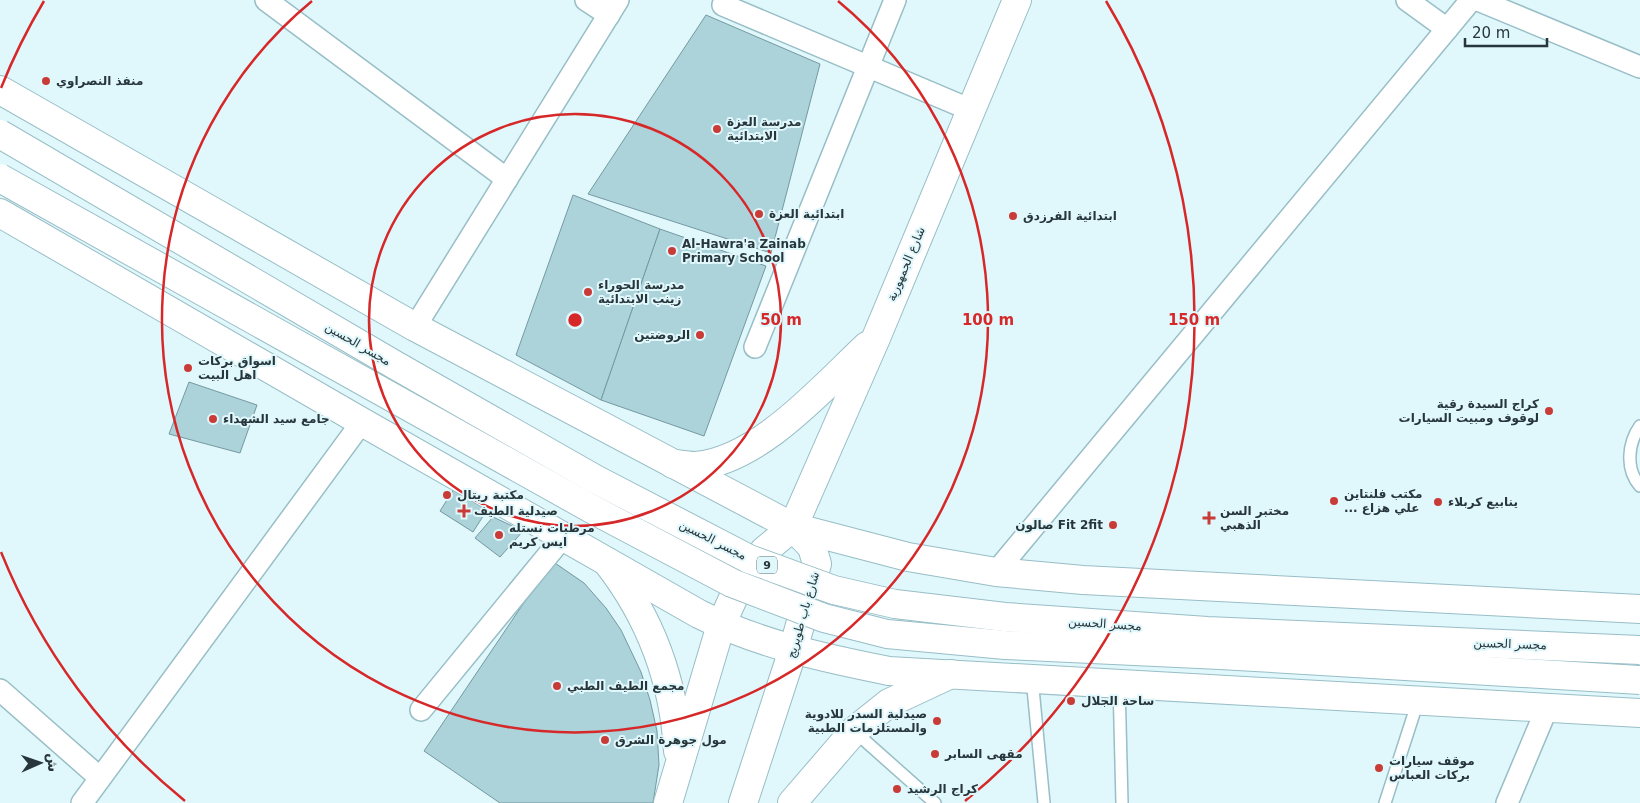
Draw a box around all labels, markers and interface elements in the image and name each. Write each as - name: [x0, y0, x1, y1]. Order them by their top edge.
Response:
- scale bar: [1465, 15, 1548, 47]
- text: 20 m: [1472, 24, 1510, 42]
- place label: منفذ النصراوي: [56, 74, 143, 89]
- marker: منفذ النصراوي: [40, 75, 52, 87]
- place label: مدرسة العزة الابتدائية: [727, 115, 801, 143]
- marker: مدرسة العزة الابتدائية: [711, 123, 723, 135]
- place label: ابتدائية العزة: [769, 207, 844, 221]
- marker: ابتدائية العزة: [753, 208, 765, 220]
- place label: ابتدائية الفرزدق: [1023, 209, 1117, 223]
- marker: ابتدائية الفرزدق: [1007, 210, 1019, 222]
- street label: شارع الجمهورية: [884, 225, 929, 304]
- place label: Al-Hawra'a Zainab Primary School: [682, 237, 806, 265]
- marker: Al-Hawra'a Zainab Primary School: [666, 245, 678, 257]
- place label: مدرسة الحوراء زينب الابتدائية: [598, 278, 684, 306]
- marker: مدرسة الحوراء زينب الابتدائية: [582, 286, 594, 298]
- centre of rings: [566, 311, 584, 329]
- text: 50 m: [760, 311, 802, 329]
- text: 100 m: [962, 311, 1014, 329]
- text: 150 m: [1168, 311, 1220, 329]
- street label: مجسر الحسين: [322, 320, 393, 369]
- place label: الروضتين: [634, 328, 690, 343]
- marker: الروضتين: [694, 329, 706, 341]
- place label: اسواق بركات اهل البيت: [198, 354, 276, 382]
- marker: اسواق بركات اهل البيت: [182, 362, 194, 374]
- place label: كراج السيدة رقية لوقوف ومبيت السيارات: [1399, 397, 1539, 426]
- marker: كراج السيدة رقية لوقوف ومبيت السيارات: [1543, 405, 1555, 417]
- place label: جامع سيد الشهداء: [223, 412, 330, 426]
- marker: جامع سيد الشهداء: [207, 413, 219, 425]
- place label: مكتب فلنتاين ... علي هزاع: [1344, 487, 1423, 515]
- place label: مكتبة ريتال: [457, 488, 524, 502]
- marker: مكتبة ريتال: [441, 489, 453, 501]
- marker: مكتب فلنتاين ... علي هزاع: [1328, 495, 1340, 507]
- place label: ينابيع كربلاء: [1448, 495, 1518, 509]
- marker: ينابيع كربلاء: [1432, 496, 1444, 508]
- place label: صيدلية الطيف: [474, 504, 558, 518]
- place label: مختبر السن الذهبي: [1220, 504, 1289, 532]
- marker: صيدلية الطيف: [458, 505, 470, 517]
- marker: مختبر السن الذهبي: [1202, 511, 1216, 525]
- street label: مجسر الحسين: [677, 517, 749, 564]
- place label: صالون Fit 2fit: [1015, 518, 1103, 533]
- marker: صالون Fit 2fit: [1107, 519, 1119, 531]
- place label: مرطبات نستله ايس كريم: [509, 521, 595, 549]
- marker: مرطبات نستله ايس كريم: [493, 529, 505, 541]
- road number: 9: [757, 556, 777, 574]
- street label: شارع باب طويريج: [784, 570, 823, 660]
- street label: مجسر الحسين: [1068, 614, 1142, 635]
- street label: مجسر الحسين: [1473, 636, 1547, 653]
- place label: مجمع الطيف الطبي: [567, 679, 685, 693]
- marker: مجمع الطيف الطبي: [551, 680, 563, 692]
- place label: ساحة الجلال: [1081, 694, 1154, 708]
- marker: ساحة الجلال: [1065, 695, 1077, 707]
- place label: صيدلية السدر للادوية والمستلزمات الطبية: [805, 707, 927, 736]
- marker: صيدلية السدر للادوية والمستلزمات الطبية: [931, 715, 943, 727]
- place label: مول جوهرة الشرق: [615, 733, 727, 748]
- marker: مول جوهرة الشرق: [599, 734, 611, 746]
- north arrow: [15, 738, 65, 788]
- place label: مقهى السابر: [944, 747, 1023, 761]
- marker: مقهى السابر: [929, 748, 941, 760]
- text: ش: [45, 753, 61, 772]
- place label: موقف سيارات بركات العباس: [1389, 754, 1475, 782]
- marker: موقف سيارات بركات العباس: [1373, 762, 1385, 774]
- place label: كراج الرشيد: [907, 782, 978, 796]
- marker: كراج الرشيد: [891, 783, 903, 795]

